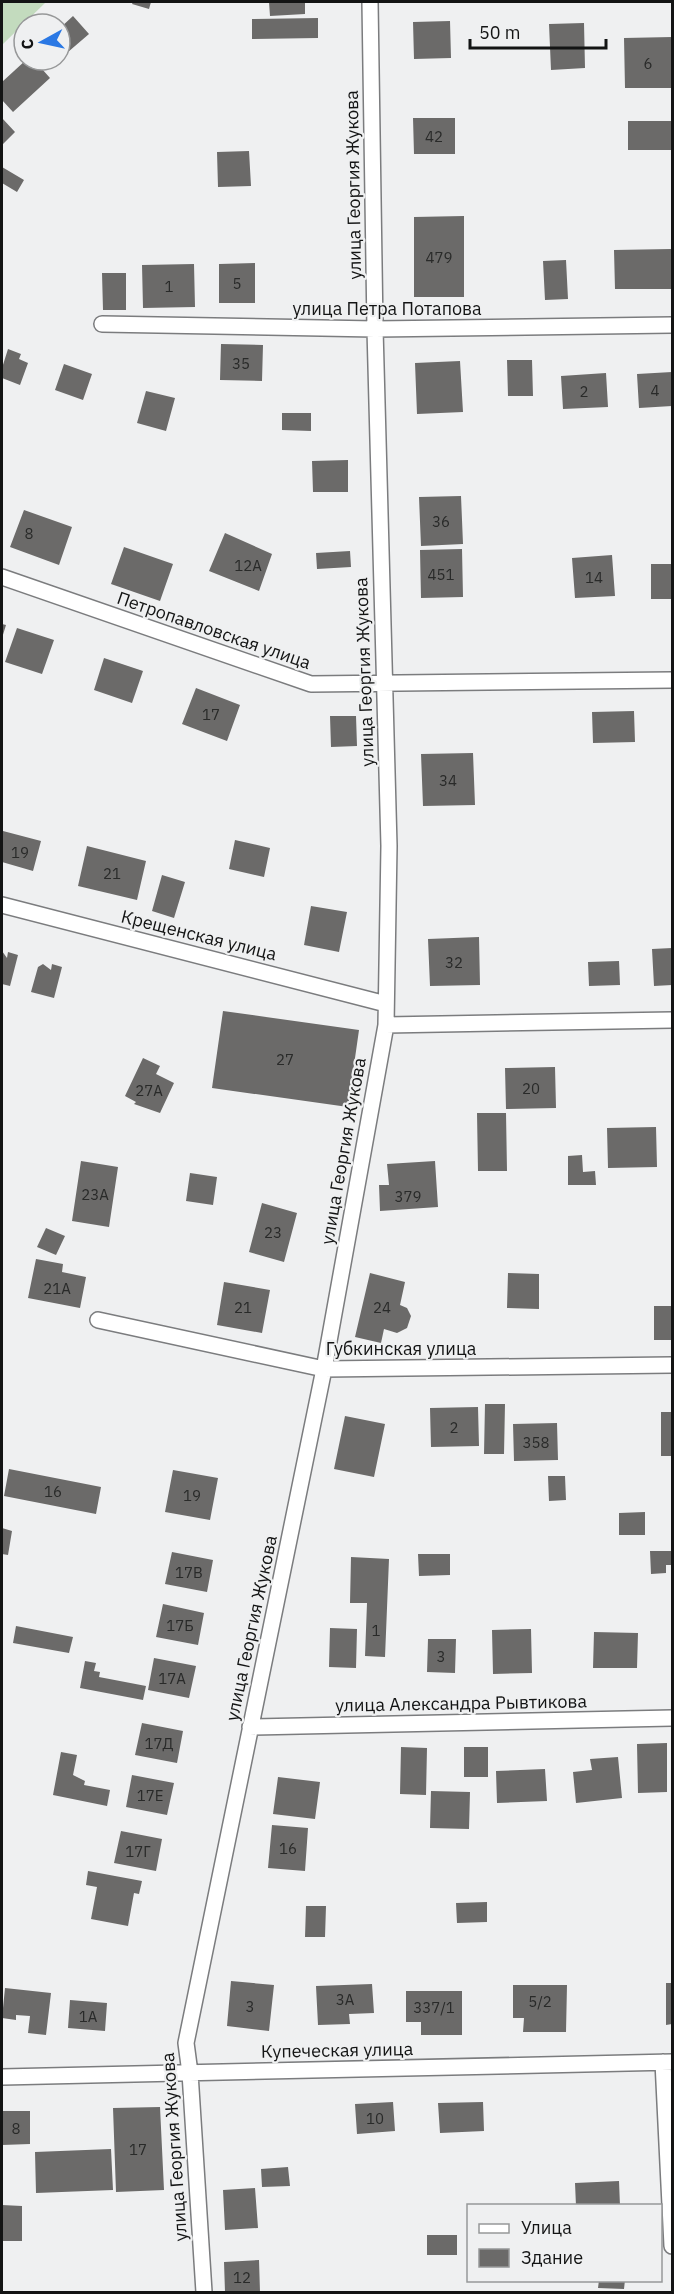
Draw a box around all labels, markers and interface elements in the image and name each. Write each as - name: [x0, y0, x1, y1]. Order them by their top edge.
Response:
- north arrow: [12, 12, 72, 72]
- scale bar: [470, 12, 606, 50]
- text: 50 m: [479, 21, 521, 44]
- text: С: [17, 38, 38, 51]
- house number: 6: [643, 54, 653, 73]
- street label: улица Георгия Жукова: [340, 90, 366, 280]
- house number: 42: [425, 127, 443, 146]
- house number: 479: [425, 248, 453, 267]
- house number: 5: [232, 274, 242, 293]
- house number: 1: [164, 277, 174, 296]
- street label: улица Петра Потапова: [292, 297, 482, 320]
- house number: 35: [232, 354, 250, 373]
- house number: 4: [650, 381, 660, 400]
- house number: 2: [579, 382, 589, 401]
- house number: 36: [432, 512, 450, 531]
- house number: 8: [24, 524, 34, 543]
- house number: 12А: [234, 556, 262, 575]
- house number: 451: [427, 565, 455, 584]
- house number: 14: [585, 568, 603, 587]
- street label: улица Георгия Жукова: [349, 577, 379, 767]
- street label: Петропавловская улица: [114, 586, 314, 674]
- house number: 17: [202, 705, 220, 724]
- house number: 34: [439, 771, 457, 790]
- house number: 19: [11, 843, 29, 862]
- house number: 21: [103, 864, 121, 883]
- street label: Крещенская улица: [119, 905, 280, 966]
- house number: 32: [445, 953, 463, 972]
- house number: 27: [276, 1050, 294, 1069]
- street label: улица Георгия Жукова: [315, 1055, 371, 1246]
- house number: 20: [522, 1079, 540, 1098]
- house number: 27А: [135, 1081, 163, 1100]
- house number: 23А: [81, 1185, 109, 1204]
- house number: 379: [394, 1187, 422, 1206]
- house number: 23: [264, 1223, 282, 1242]
- house number: 21А: [43, 1279, 71, 1298]
- house number: 21: [234, 1298, 252, 1317]
- house number: 24: [373, 1298, 391, 1317]
- street label: Губкинская улица: [326, 1337, 477, 1360]
- house number: 2: [449, 1418, 459, 1437]
- house number: 358: [522, 1433, 550, 1452]
- house number: 16: [44, 1482, 62, 1501]
- house number: 19: [183, 1486, 201, 1505]
- street label: улица Георгия Жукова: [220, 1533, 282, 1723]
- house number: 17В: [175, 1563, 203, 1582]
- house number: 17Б: [166, 1616, 194, 1635]
- house number: 1: [371, 1621, 381, 1640]
- house number: 3: [436, 1647, 446, 1666]
- house number: 17А: [158, 1669, 186, 1688]
- street label: улица Александра Рывтикова: [335, 1689, 588, 1717]
- house number: 17Д: [145, 1734, 174, 1753]
- house number: 17Е: [137, 1786, 163, 1805]
- house number: 16: [279, 1839, 297, 1858]
- house number: 17Г: [125, 1842, 151, 1861]
- house number: 3А: [336, 1990, 355, 2009]
- house number: 5/2: [528, 1992, 552, 2011]
- house number: 3: [245, 1997, 255, 2016]
- house number: 337/1: [413, 1998, 455, 2017]
- house number: 1А: [79, 2007, 98, 2026]
- street label: Купеческая улица: [261, 2037, 414, 2063]
- street label: улица Георгия Жукова: [156, 2051, 192, 2242]
- house number: 10: [366, 2109, 384, 2128]
- house number: 8: [11, 2119, 21, 2138]
- house number: 17: [129, 2140, 147, 2159]
- legend: [467, 2204, 662, 2282]
- text: Улица: [521, 2216, 572, 2239]
- text: Здание: [521, 2246, 583, 2269]
- house number: 12: [233, 2268, 251, 2287]

